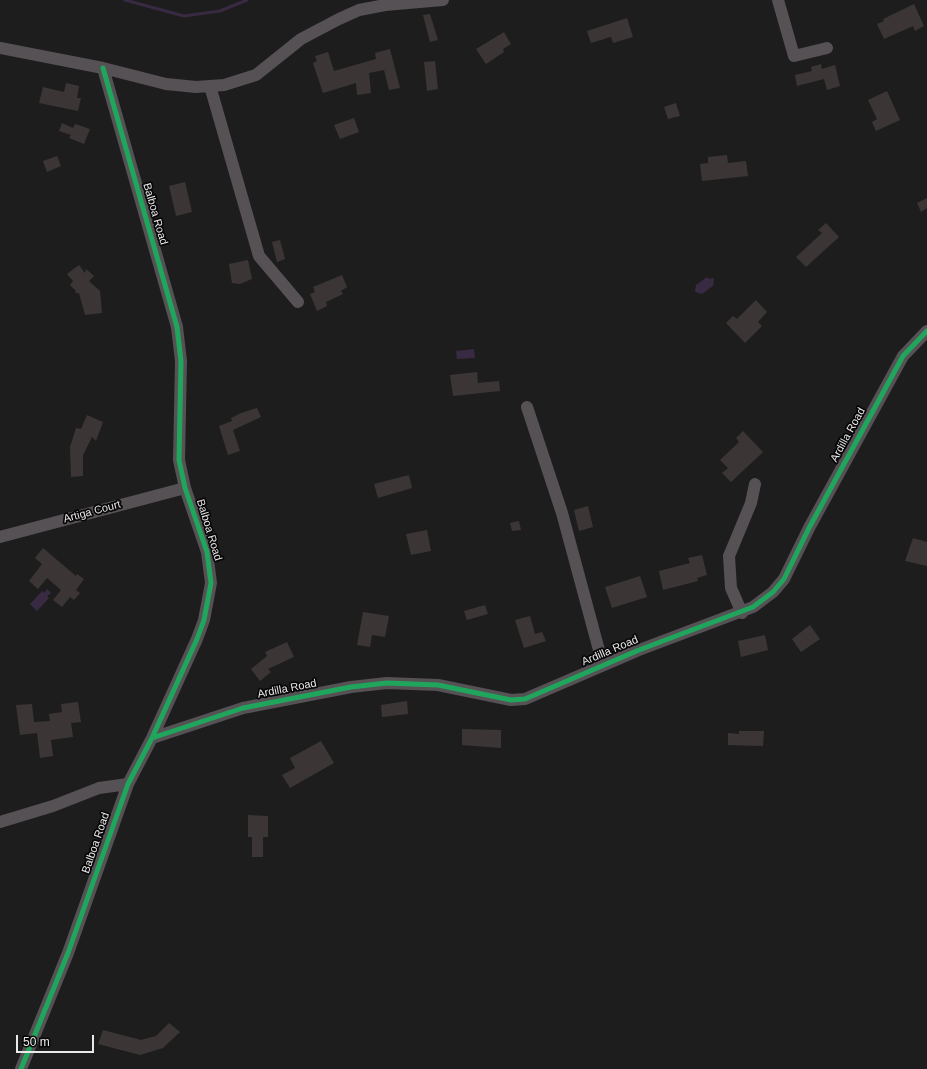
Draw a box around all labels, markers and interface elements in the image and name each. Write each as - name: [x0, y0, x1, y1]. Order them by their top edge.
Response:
- street label: Balboa Road: [140, 182, 170, 246]
- street label: Ardilla Road: [828, 406, 868, 464]
- street label: Artiga Court: [62, 498, 122, 526]
- street label: Balboa Road: [193, 498, 225, 562]
- street label: Ardilla Road: [580, 633, 640, 669]
- street label: Ardilla Road: [256, 677, 318, 701]
- street label: Balboa Road: [79, 811, 113, 875]
- scale bar: [18, 1027, 96, 1053]
- text: 50 m: [23, 1035, 50, 1049]

